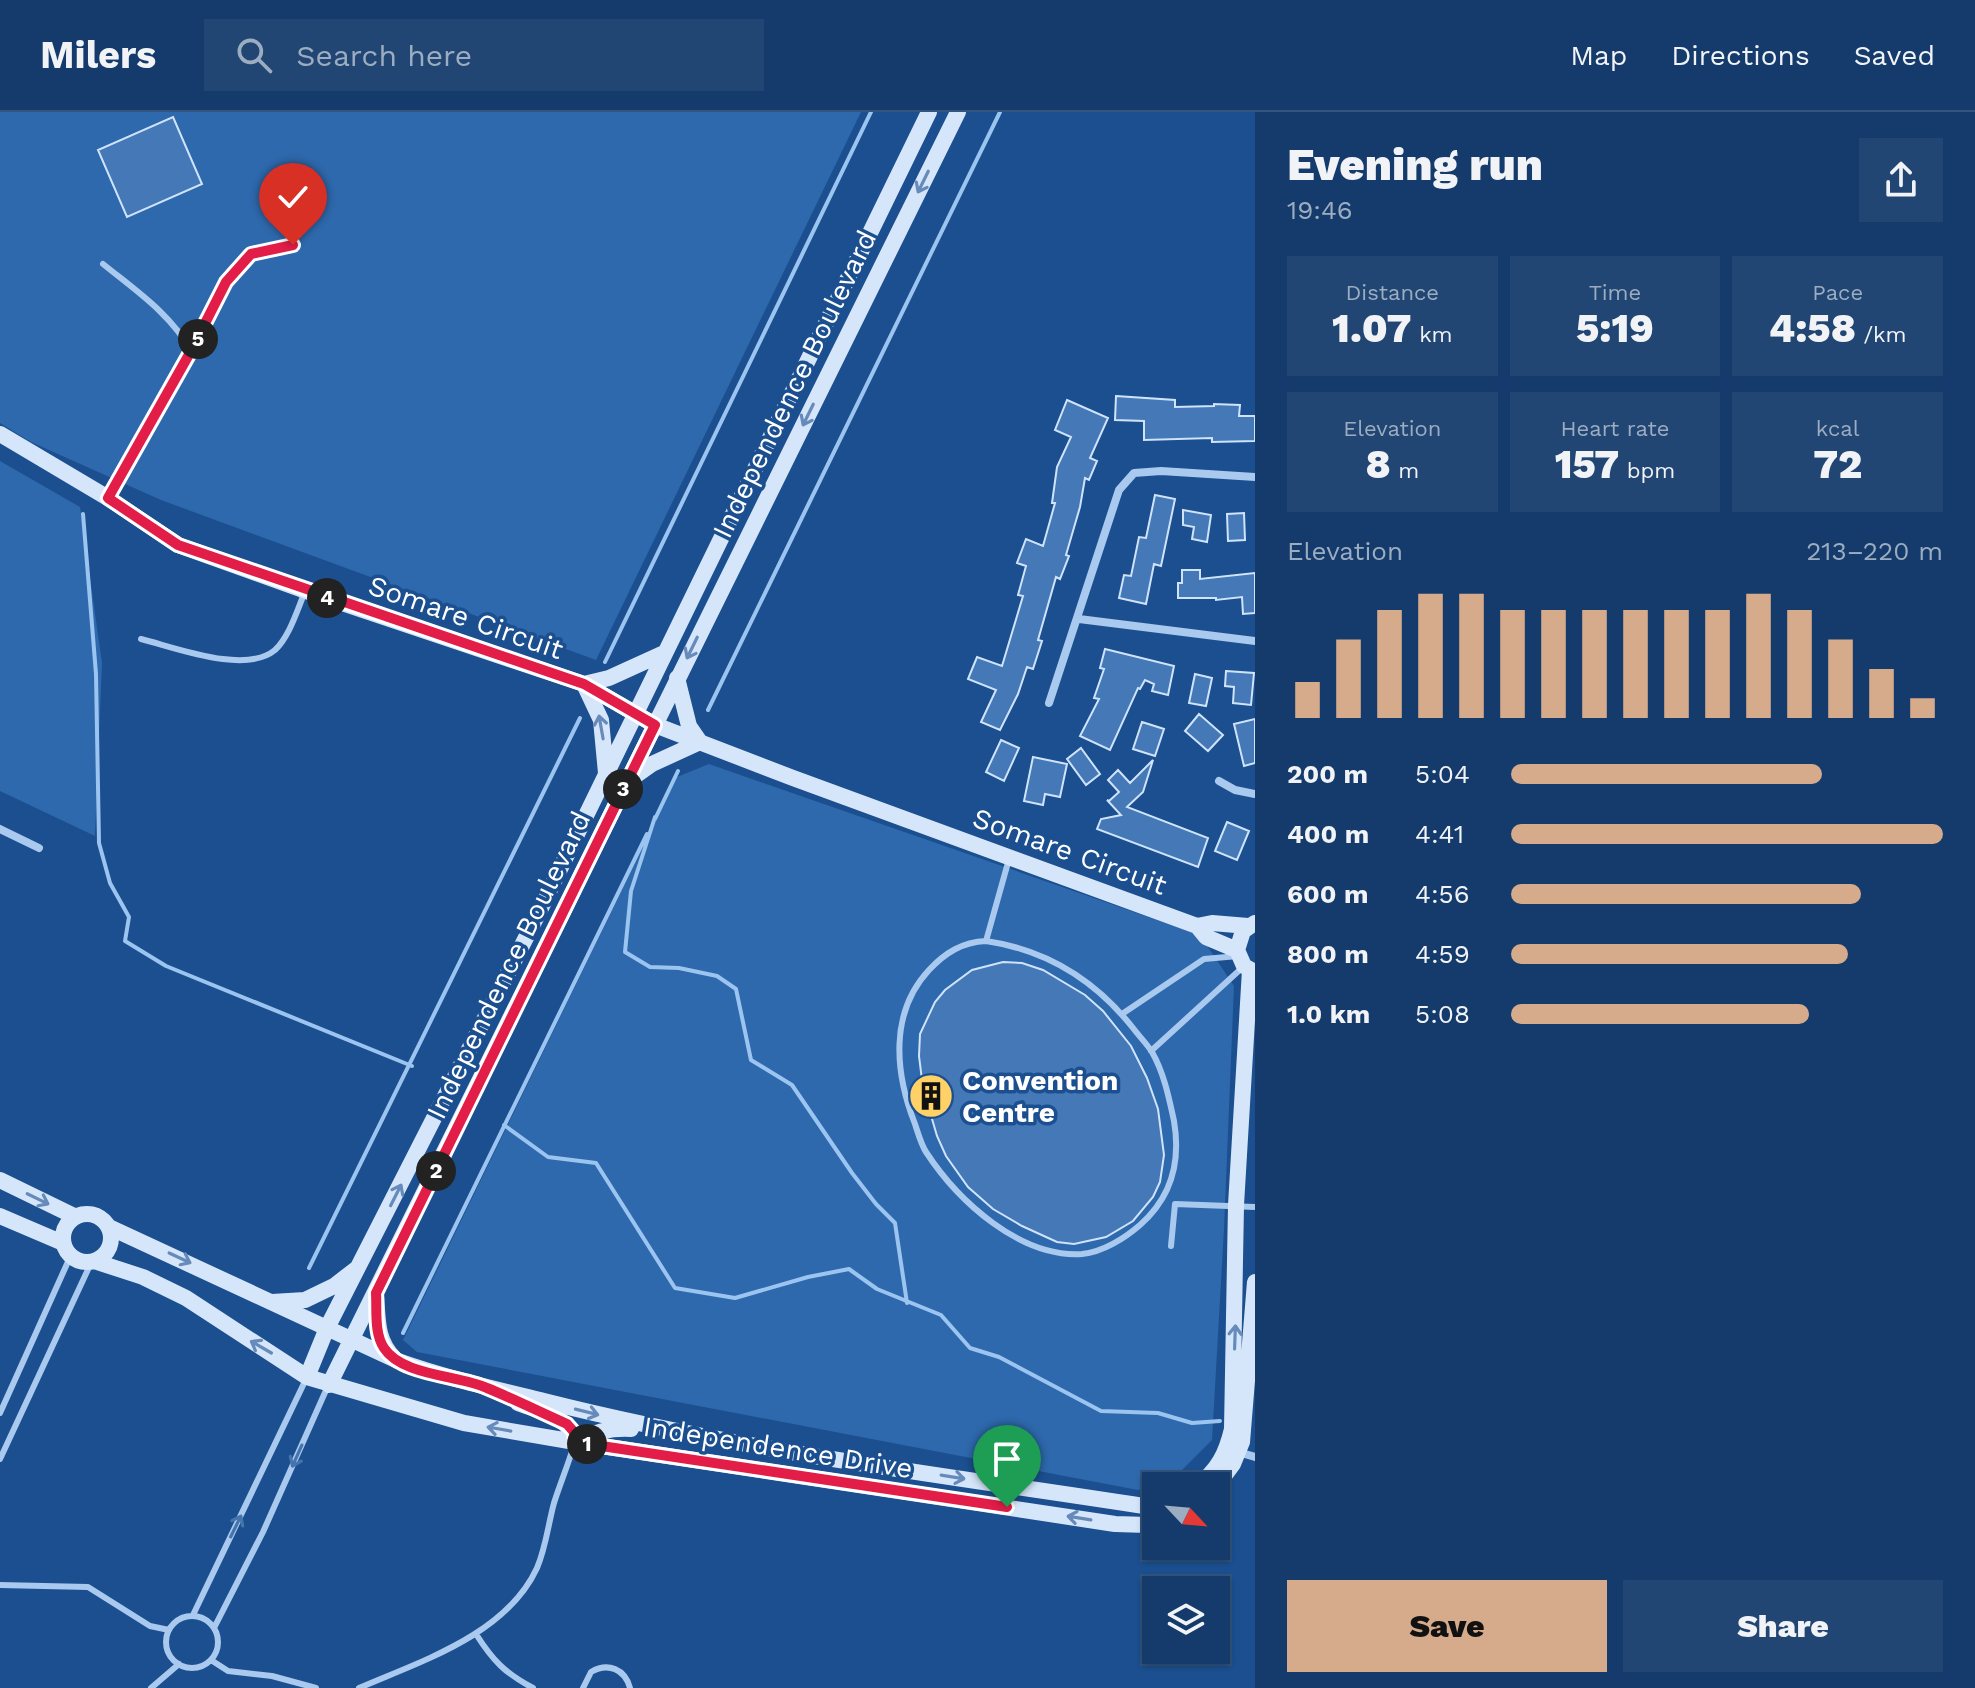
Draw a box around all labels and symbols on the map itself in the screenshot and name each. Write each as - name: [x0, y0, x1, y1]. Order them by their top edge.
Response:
- pin: [259, 163, 327, 245]
- one-way arrow: [915, 169, 931, 193]
- street label: Independence Boulevard: [706, 225, 883, 543]
- pin: 5: [178, 319, 218, 359]
- one-way arrow: [800, 402, 815, 426]
- street label: Somare Circuit: [364, 569, 568, 666]
- pin: 4: [307, 578, 347, 618]
- one-way arrow: [684, 635, 700, 659]
- one-way arrow: [592, 715, 607, 741]
- pin: 3: [603, 769, 643, 809]
- street label: Somare Circuit: [968, 801, 1171, 902]
- street label: Independence Boulevard: [420, 806, 597, 1124]
- place label: Convention Centre: [962, 1064, 1118, 1129]
- building icon: Convention Centre: [907, 1072, 955, 1120]
- pin: 2: [416, 1151, 456, 1191]
- one-way arrow: [389, 1183, 404, 1207]
- one-way arrow: [26, 1192, 50, 1207]
- one-way arrow: [168, 1251, 192, 1266]
- one-way arrow: [1228, 1324, 1243, 1351]
- one-way arrow: [250, 1339, 273, 1355]
- one-way arrow: [574, 1405, 600, 1420]
- street label: Independence Drive: [641, 1410, 915, 1485]
- one-way arrow: [486, 1420, 512, 1435]
- pin: 1: [567, 1424, 607, 1464]
- pin: [973, 1425, 1041, 1507]
- one-way arrow: [289, 1444, 304, 1468]
- one-way arrow: [940, 1470, 966, 1485]
- north arrow: [1142, 1472, 1230, 1560]
- one-way arrow: [1067, 1510, 1092, 1525]
- one-way arrow: [229, 1515, 244, 1539]

